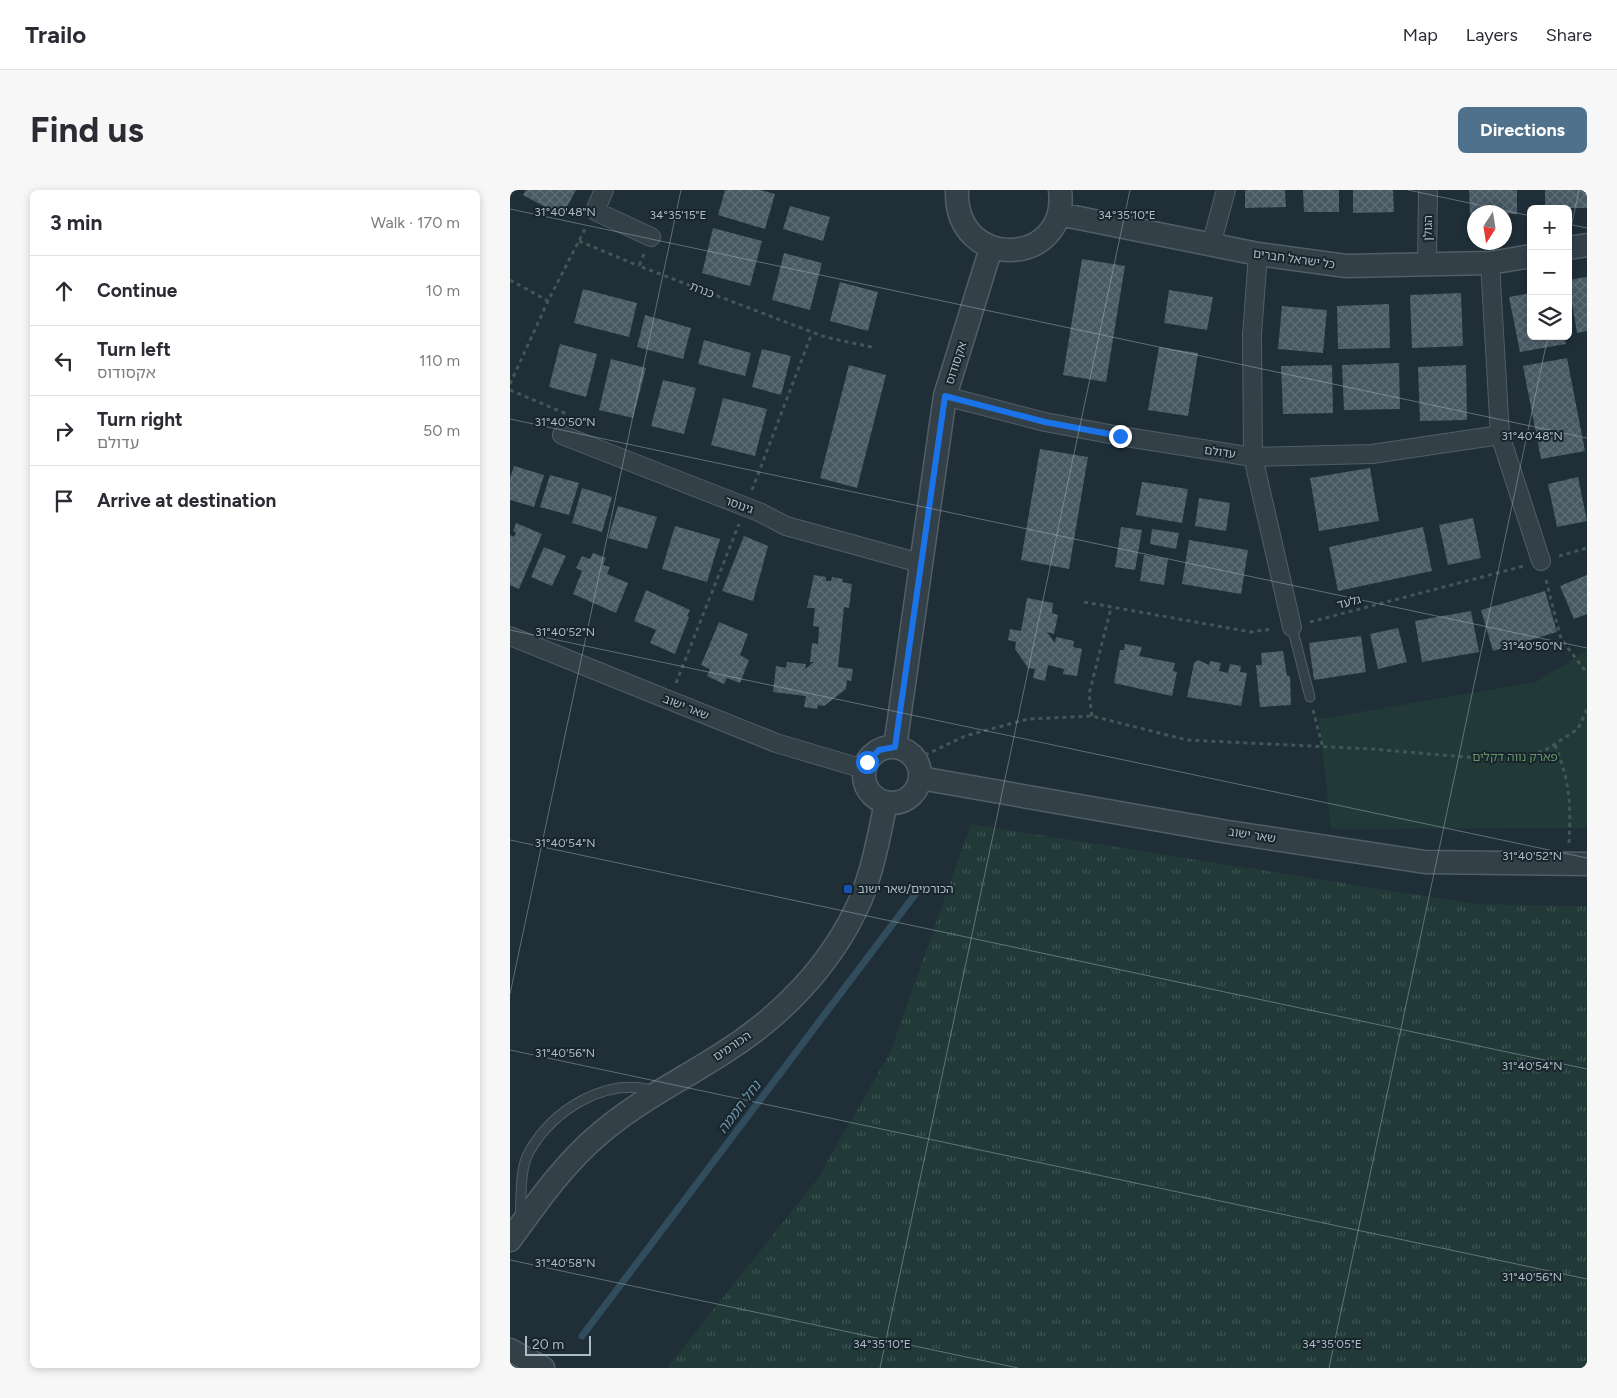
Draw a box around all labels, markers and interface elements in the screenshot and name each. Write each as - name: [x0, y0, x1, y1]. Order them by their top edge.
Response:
- text: Trailo: [25, 20, 86, 49]
- text: Map: [1403, 24, 1438, 46]
- text: Layers: [1466, 24, 1518, 46]
- text: Share: [1546, 24, 1592, 46]
- button: Directions: [1458, 107, 1587, 153]
- text: Find us: [30, 109, 144, 151]
- text: 31°40'48"N: [534, 205, 596, 219]
- north arrow: [1467, 205, 1512, 250]
- map controls: [1527, 205, 1572, 340]
- button: +: [1527, 205, 1572, 250]
- text: 34°35'15"E: [649, 208, 707, 222]
- text: 34°35'10"E: [1098, 208, 1156, 222]
- text: 3 min: [50, 210, 102, 235]
- text: Walk · 170 m: [371, 213, 460, 232]
- street label: הגולן: [1421, 215, 1435, 241]
- street label: כל ישראל חברים: [1252, 246, 1336, 272]
- button: −: [1527, 250, 1572, 295]
- icon: ahead: [50, 277, 78, 305]
- text: Continue: [97, 279, 177, 302]
- street label: כנרת: [688, 279, 716, 301]
- text: 10 m: [426, 281, 460, 300]
- button: layers: [1527, 295, 1572, 340]
- text: Turn left: [97, 338, 171, 361]
- street label: אקסודוס: [943, 339, 970, 386]
- icon: left: [50, 347, 78, 375]
- text: 110 m: [419, 351, 460, 370]
- text: אקסודוס: [97, 363, 156, 382]
- text: Turn right: [97, 408, 183, 431]
- text: 31°40'50"N: [534, 415, 596, 429]
- icon: right: [50, 417, 78, 445]
- text: 50 m: [423, 421, 460, 440]
- route end: [1109, 425, 1132, 448]
- text: 31°40'48"N: [1501, 429, 1563, 443]
- text: עדולם: [97, 433, 139, 452]
- street label: עדולם: [1203, 443, 1237, 461]
- icon: arrive: [50, 487, 78, 515]
- text: Arrive at destination: [97, 489, 276, 512]
- street label: גינוסר: [723, 493, 756, 517]
- street label: גלעד: [1336, 592, 1363, 612]
- text: 31°40'52"N: [535, 625, 595, 639]
- text: 31°40'50"N: [1501, 639, 1563, 653]
- street label: שאר ישוב: [661, 691, 711, 723]
- park label: פארק נווה דקלים: [1472, 750, 1558, 764]
- route start: [856, 751, 879, 774]
- street label: שאר ישוב: [1227, 824, 1277, 846]
- text: 31°40'54"N: [535, 836, 595, 850]
- text: 31°40'52"N: [1502, 849, 1562, 863]
- place label: הכורמים/שאר ישוב: [858, 882, 954, 896]
- marker: הכורמים/שאר ישוב: [842, 883, 854, 895]
- street label: הכורמים: [710, 1028, 754, 1064]
- text: 31°40'56"N: [535, 1046, 595, 1060]
- text: 31°40'54"N: [1502, 1059, 1562, 1073]
- water label: נחל חממה: [714, 1076, 766, 1137]
- text: 31°40'58"N: [535, 1256, 595, 1270]
- text: 31°40'56"N: [1502, 1270, 1562, 1284]
- scale bar: [525, 1333, 591, 1356]
- text: 20 m: [532, 1336, 564, 1353]
- text: 34°35'10"E: [853, 1337, 911, 1351]
- text: 34°35'05"E: [1302, 1337, 1362, 1351]

